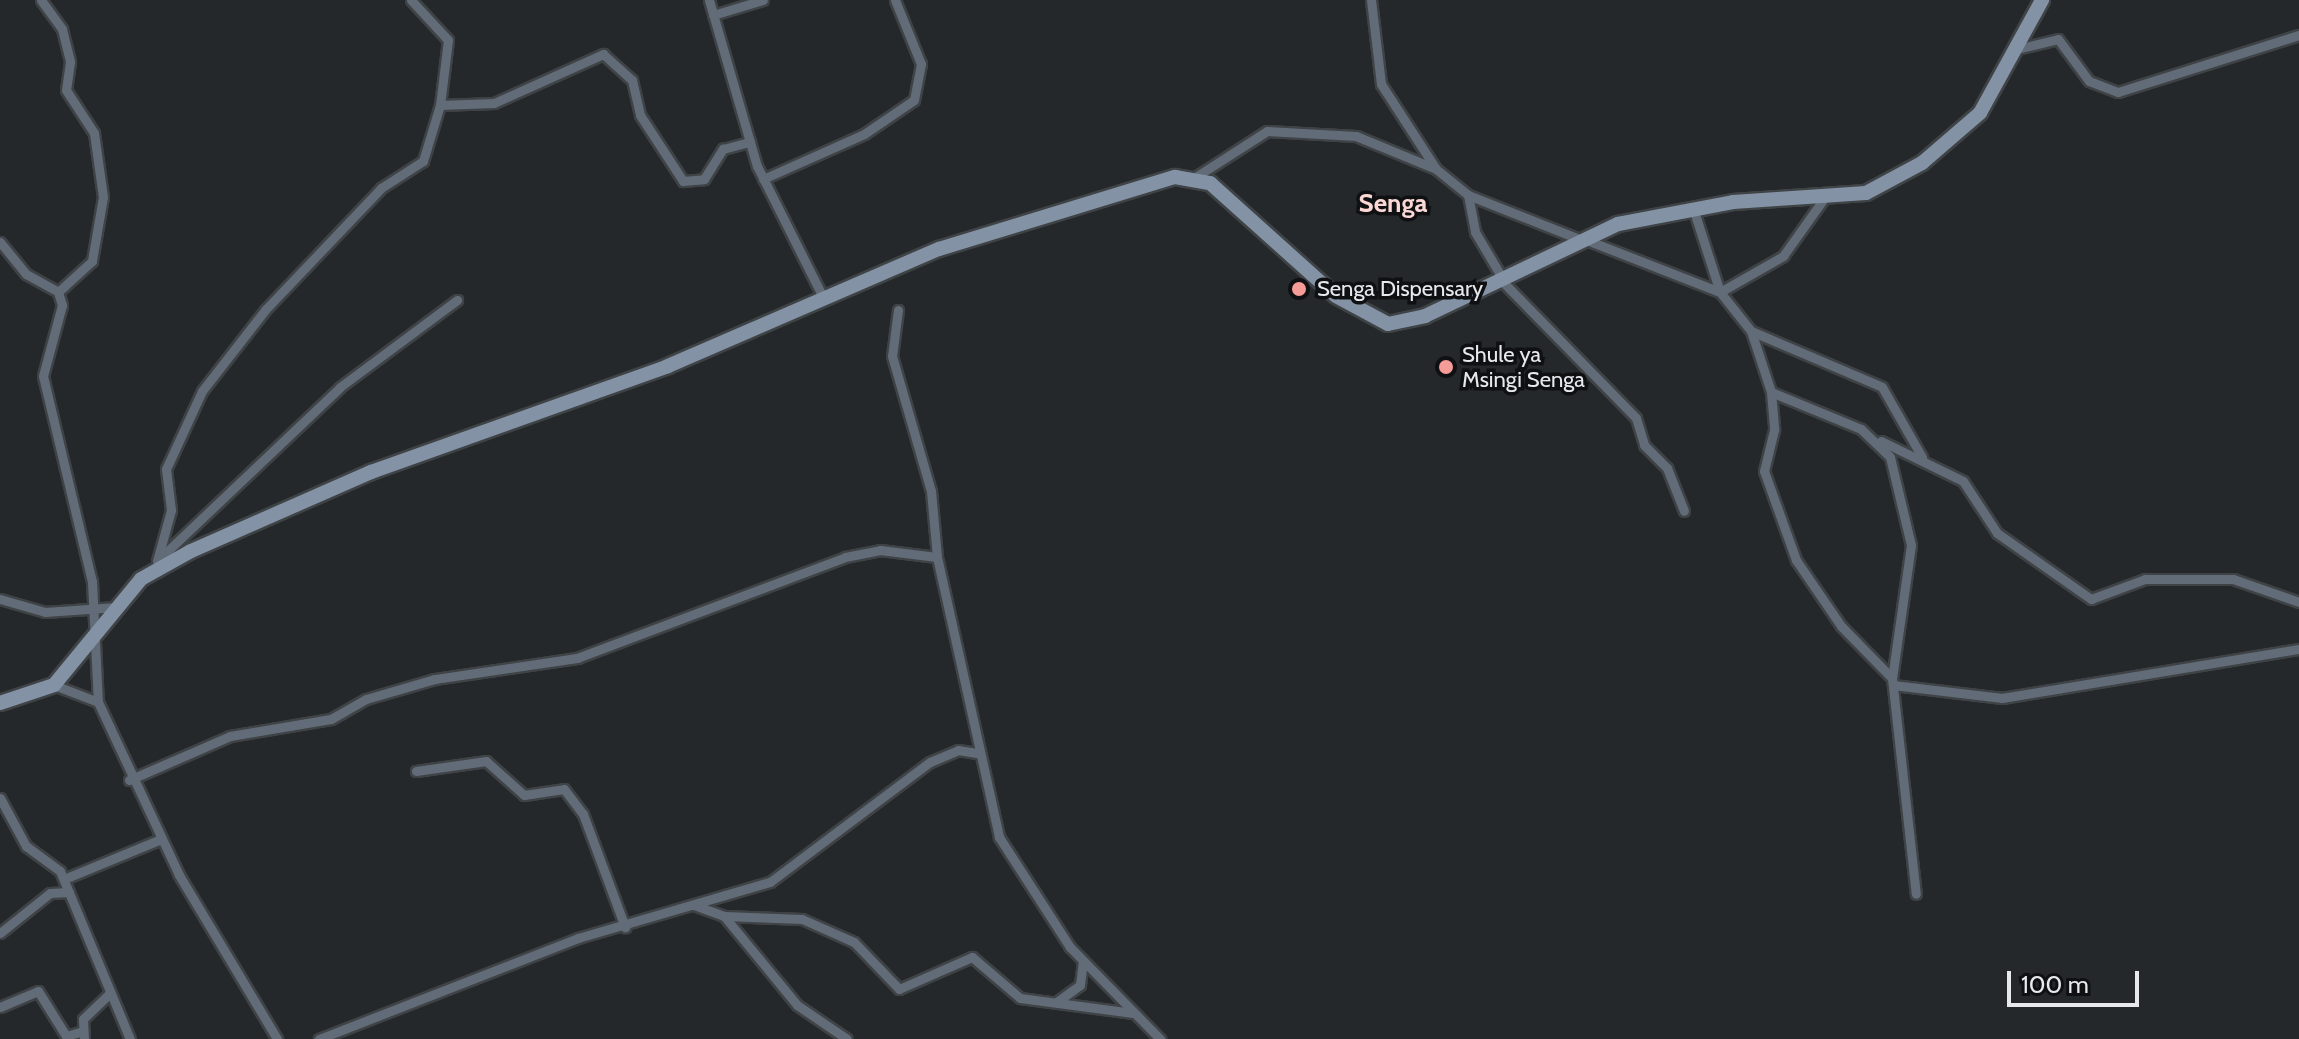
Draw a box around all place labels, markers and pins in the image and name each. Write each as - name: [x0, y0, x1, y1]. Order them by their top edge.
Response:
- place label: Senga Dispensary: [1317, 276, 1483, 302]
- marker: Senga Dispensary: [1288, 278, 1310, 300]
- place label: Shule ya Msingi Senga: [1462, 341, 1585, 392]
- marker: Shule ya Msingi Senga: [1437, 358, 1455, 376]

